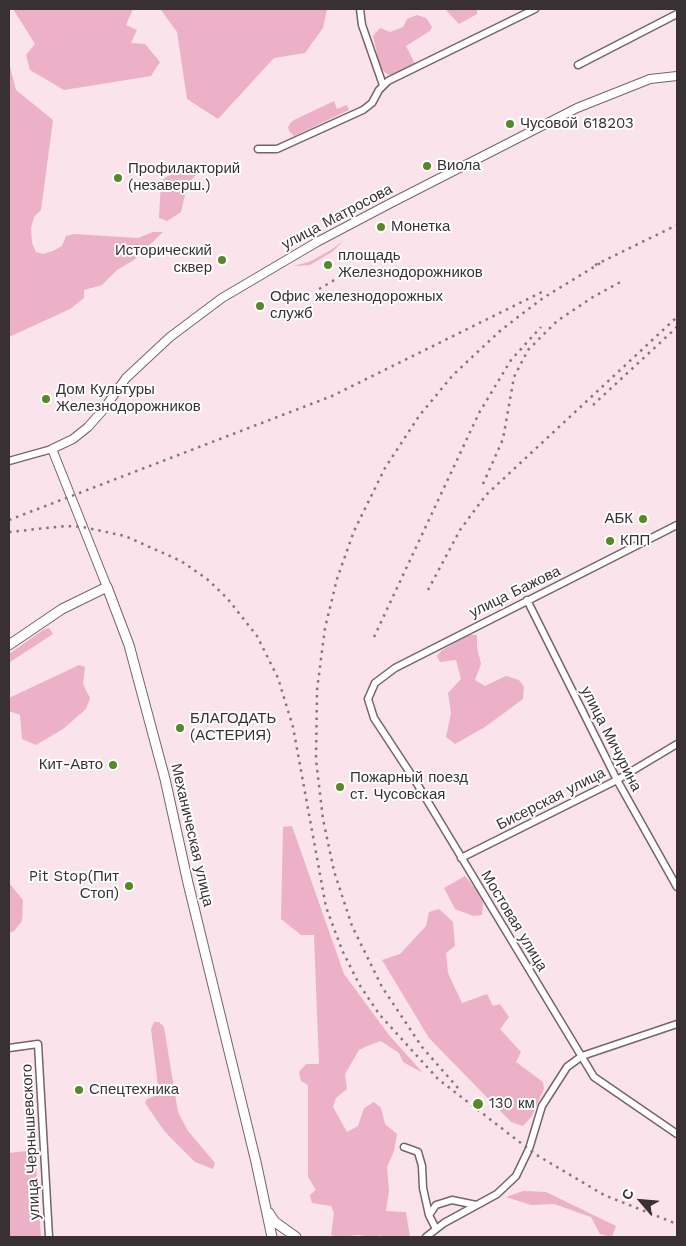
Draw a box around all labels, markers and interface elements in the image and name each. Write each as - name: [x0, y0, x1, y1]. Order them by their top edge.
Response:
- place label: Чусовой 618203: [520, 115, 634, 133]
- marker: Чусовой 618203: [504, 118, 516, 130]
- place label: Виола: [437, 157, 480, 175]
- place label: Профилакторий (незаверш.): [128, 160, 240, 195]
- marker: Виола: [421, 160, 433, 172]
- marker: Профилакторий (незаверш.): [112, 172, 124, 184]
- street label: улица Матросова: [279, 180, 395, 254]
- place label: Монетка: [391, 218, 450, 236]
- marker: Монетка: [375, 221, 387, 233]
- place label: Исторический сквер: [115, 242, 212, 277]
- place label: площадь Железнодорожников: [338, 247, 483, 282]
- marker: Исторический сквер: [216, 254, 228, 266]
- marker: площадь Железнодорожников: [322, 259, 334, 271]
- place label: Офис железнодорожных служб: [270, 288, 443, 323]
- marker: Офис железнодорожных служб: [254, 300, 266, 312]
- place label: Дом Культуры Железнодорожников: [56, 381, 201, 416]
- marker: Дом Культуры Железнодорожников: [40, 393, 52, 405]
- place label: АБК: [604, 510, 633, 528]
- marker: АБК: [637, 513, 649, 525]
- place label: КПП: [620, 532, 650, 550]
- marker: КПП: [604, 535, 616, 547]
- street label: улица Бажова: [467, 562, 563, 622]
- street label: улица Мичурина: [577, 683, 645, 795]
- place label: БЛАГОДАТЬ (АСТЕРИЯ): [190, 710, 276, 745]
- marker: БЛАГОДАТЬ (АСТЕРИЯ): [174, 722, 186, 734]
- place label: Кит-Авто: [39, 756, 103, 774]
- marker: Кит-Авто: [107, 759, 119, 771]
- street label: Механическая улица: [167, 762, 217, 908]
- street label: Бисерская улица: [494, 764, 608, 834]
- place label: Пожарный поезд ст. Чусовская: [350, 769, 468, 804]
- marker: Пожарный поезд ст. Чусовская: [334, 781, 346, 793]
- street label: Мостовая улица: [477, 867, 551, 975]
- place label: Pit Stop(Пит Стоп): [29, 868, 119, 903]
- marker: Pit Stop(Пит Стоп): [123, 880, 135, 892]
- street label: улица Чернышевского: [18, 1063, 44, 1221]
- place label: Спецтехника: [89, 1081, 179, 1099]
- marker: Спецтехника: [73, 1084, 85, 1096]
- place label: 130 км: [489, 1095, 535, 1113]
- marker: 130 км: [471, 1097, 485, 1111]
- north arrow: [616, 1176, 666, 1226]
- text: С: [618, 1186, 637, 1202]

